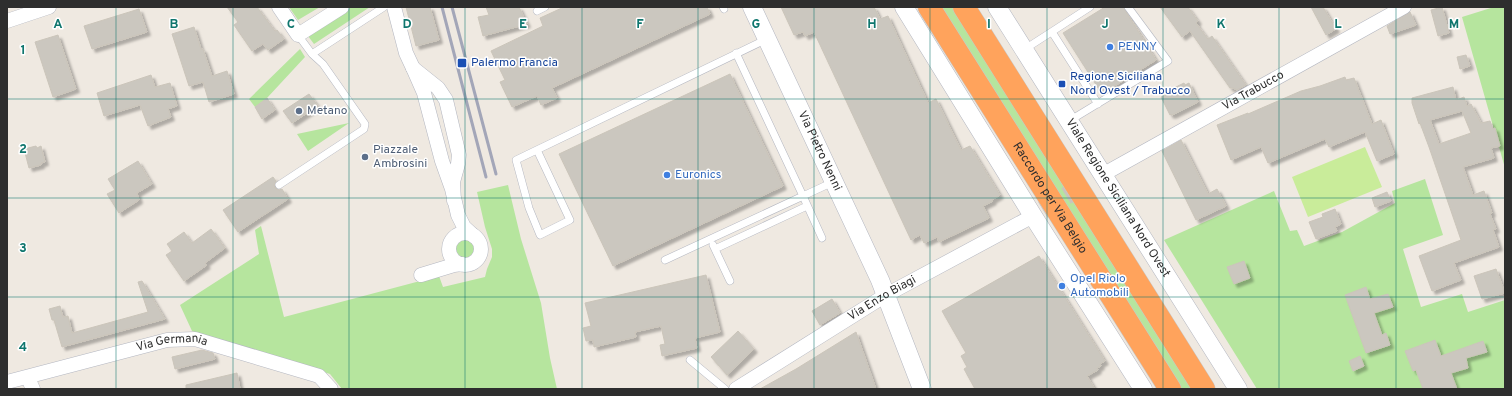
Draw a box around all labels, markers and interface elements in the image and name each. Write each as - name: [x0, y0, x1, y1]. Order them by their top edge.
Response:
- text: A: [53, 17, 63, 33]
- text: B: [170, 17, 179, 33]
- text: C: [287, 17, 295, 33]
- text: D: [402, 17, 412, 33]
- text: E: [519, 17, 527, 33]
- text: F: [636, 17, 644, 33]
- text: G: [752, 17, 761, 33]
- text: H: [867, 17, 877, 33]
- text: I: [987, 17, 991, 33]
- text: J: [1101, 17, 1109, 33]
- text: K: [1216, 17, 1226, 33]
- text: L: [1334, 17, 1342, 33]
- text: M: [1449, 17, 1459, 33]
- place label: PENNY: [1118, 39, 1157, 55]
- marker: PENNY: [1105, 42, 1115, 52]
- text: 1: [20, 43, 26, 59]
- place label: Palermo Francia: [471, 55, 558, 71]
- marker: Palermo Francia: [456, 57, 468, 69]
- street label: Via Trabucco: [1219, 67, 1287, 115]
- place label: Regione Siciliana Nord Ovest / Trabucco: [1070, 69, 1191, 99]
- marker: Regione Siciliana Nord Ovest / Trabucco: [1057, 79, 1067, 89]
- place label: Metano: [307, 103, 348, 119]
- marker: Metano: [294, 106, 304, 116]
- street label: Via Pietro Nenni: [794, 108, 845, 194]
- street label: Viale Regione Siciliana Nord Ovest: [1061, 116, 1174, 281]
- street label: Raccordo per Via Belgio: [1009, 139, 1091, 257]
- text: 2: [19, 142, 27, 158]
- place label: Piazzale Ambrosini: [373, 142, 427, 172]
- marker: Piazzale Ambrosini: [360, 152, 370, 162]
- place label: Euronics: [675, 167, 721, 183]
- marker: Euronics: [662, 170, 672, 180]
- text: 3: [19, 241, 27, 257]
- place label: Opel Riolo Automobili: [1070, 271, 1129, 301]
- street label: Via Enzo Biagi: [845, 272, 919, 325]
- marker: Opel Riolo Automobili: [1057, 281, 1067, 291]
- street label: Via Germania: [134, 331, 209, 356]
- text: 4: [19, 340, 27, 356]

